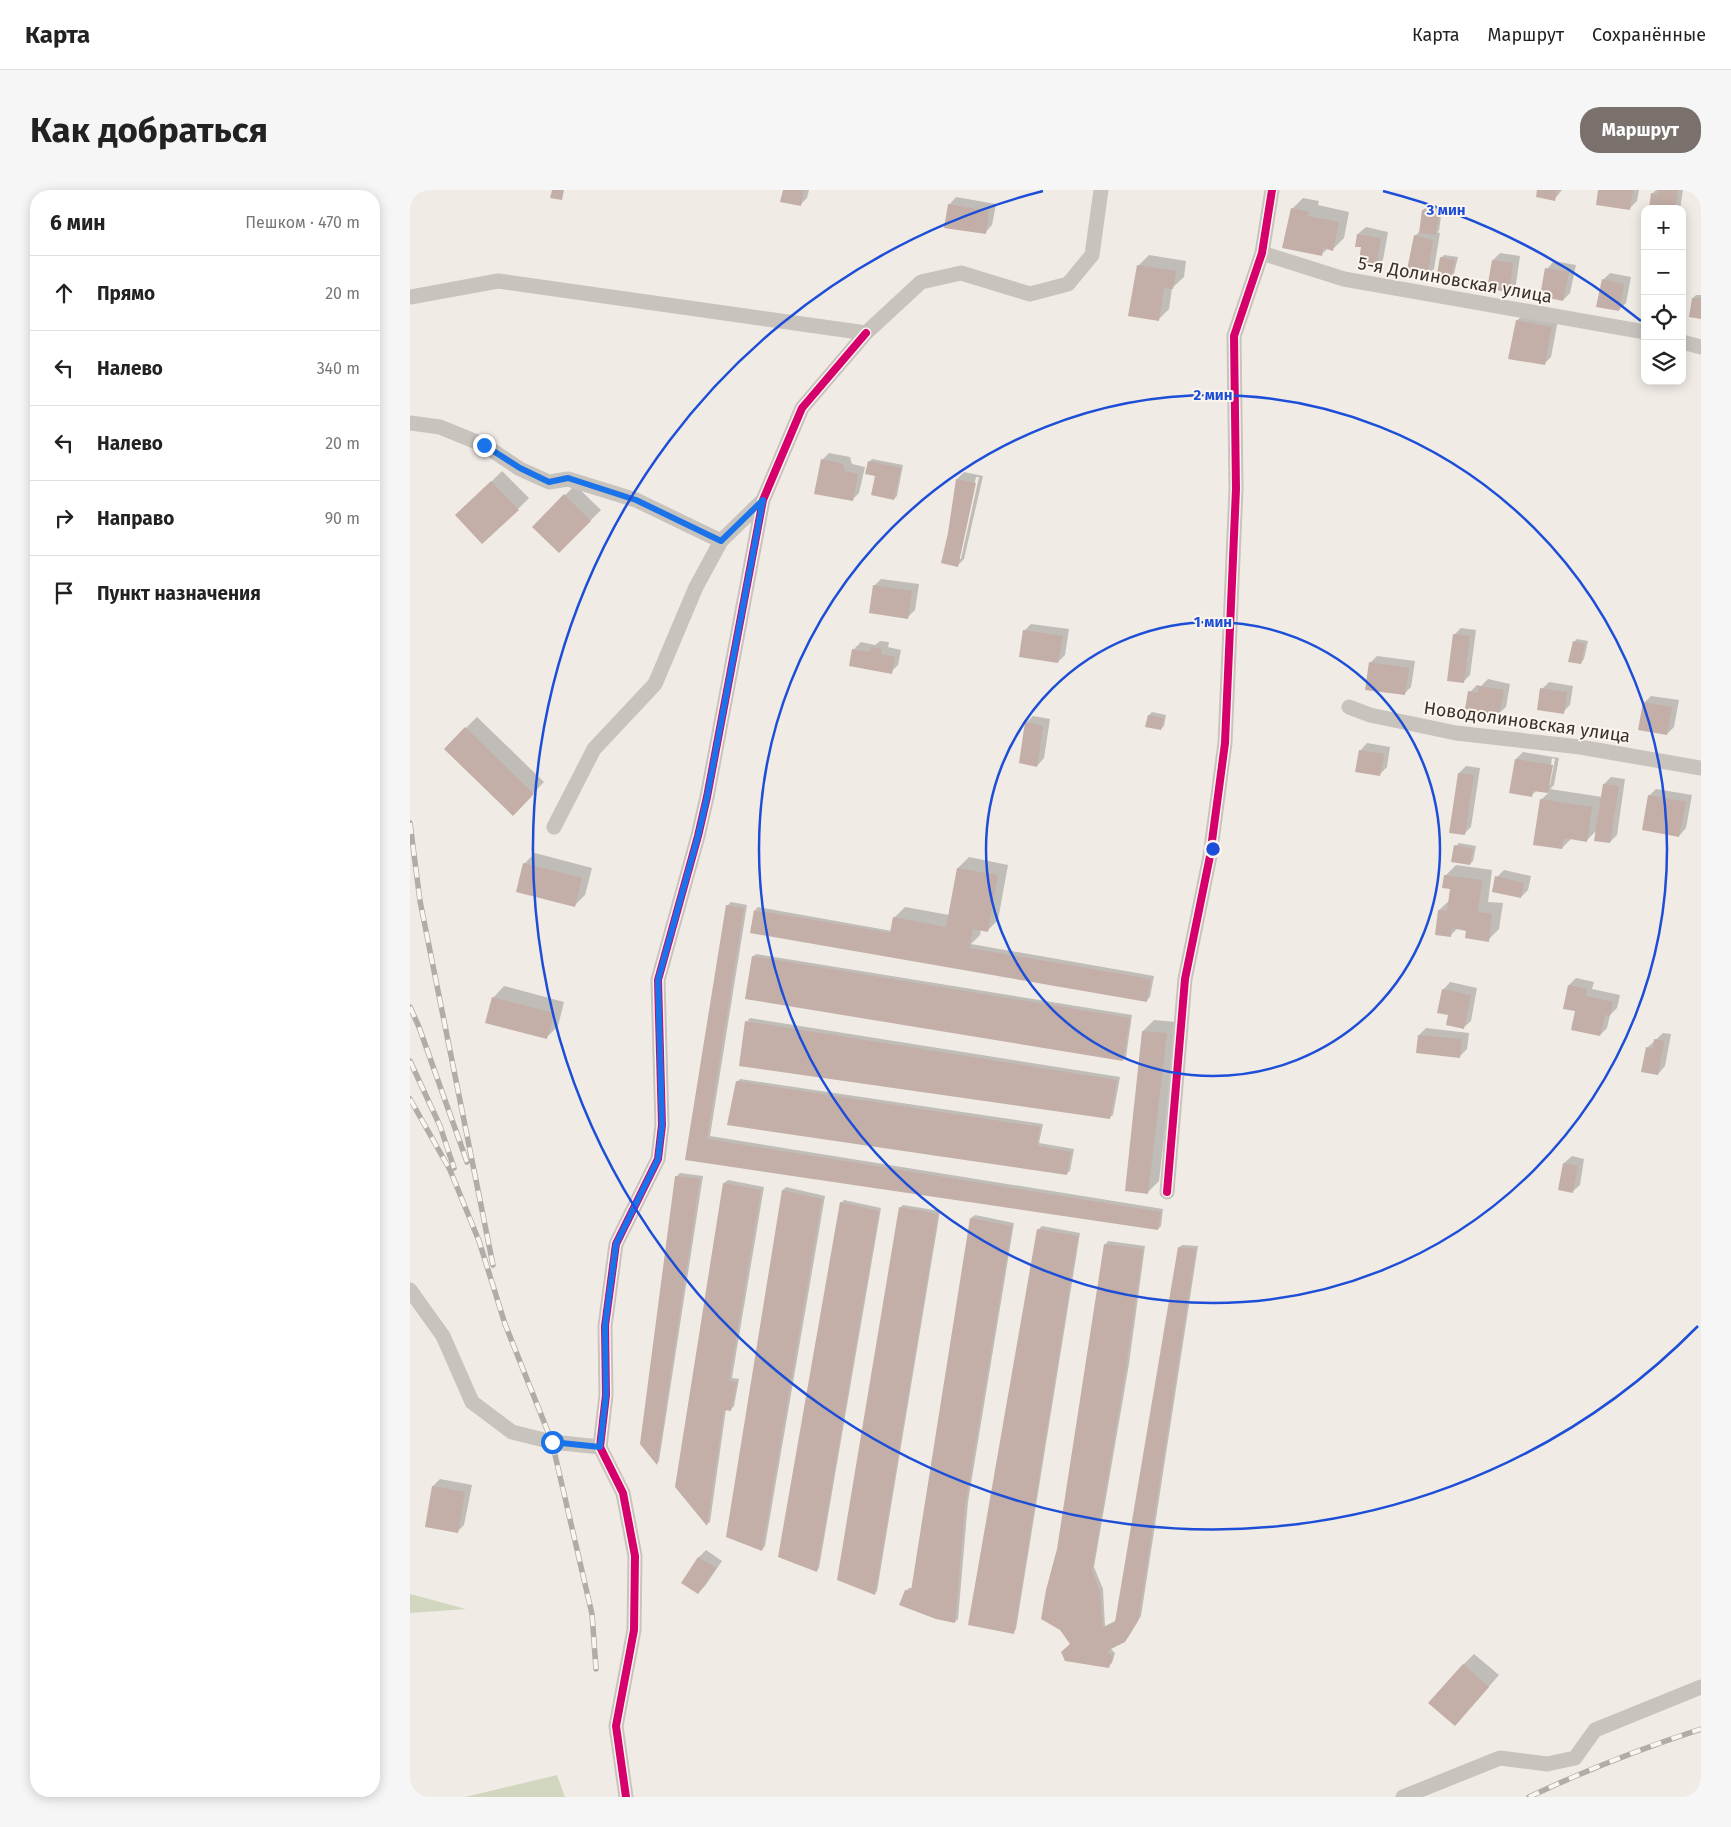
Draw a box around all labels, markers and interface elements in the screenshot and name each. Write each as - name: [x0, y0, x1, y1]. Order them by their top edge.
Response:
- text: Карта: [25, 21, 90, 49]
- text: Карта: [1412, 24, 1460, 46]
- text: Маршрут: [1488, 24, 1564, 46]
- text: Сохранённые: [1592, 24, 1706, 46]
- button: Маршрут: [1580, 107, 1701, 153]
- text: Как добраться: [30, 109, 268, 151]
- text: 3 мин: [1425, 201, 1466, 219]
- map controls: [1641, 205, 1686, 385]
- button: +: [1641, 205, 1686, 250]
- text: 6 мин: [50, 210, 106, 236]
- text: Пешком · 470 m: [245, 213, 360, 232]
- button: −: [1641, 250, 1686, 295]
- street label: 5-я Долиновская улица: [1356, 252, 1554, 308]
- icon: ahead: [50, 279, 78, 307]
- text: Прямо: [97, 282, 155, 305]
- text: 20 m: [325, 284, 360, 303]
- button: locate: [1641, 295, 1686, 340]
- button: layers: [1641, 340, 1686, 385]
- icon: left: [50, 354, 78, 382]
- text: Налево: [97, 357, 163, 380]
- text: 340 m: [317, 359, 360, 378]
- text: 2 мин: [1193, 386, 1233, 404]
- icon: left: [50, 429, 78, 457]
- text: Налево: [97, 432, 163, 455]
- text: 20 m: [325, 434, 360, 453]
- route end: [473, 434, 496, 457]
- icon: right: [50, 504, 78, 532]
- text: Направо: [97, 507, 174, 530]
- text: 90 m: [325, 509, 360, 528]
- icon: arrive: [50, 579, 78, 607]
- text: Пункт назначения: [97, 582, 261, 605]
- text: 1 мин: [1194, 613, 1232, 631]
- street label: Новодолиновская улица: [1422, 697, 1632, 747]
- centre of rings: [1204, 840, 1222, 858]
- route start: [541, 1431, 564, 1454]

